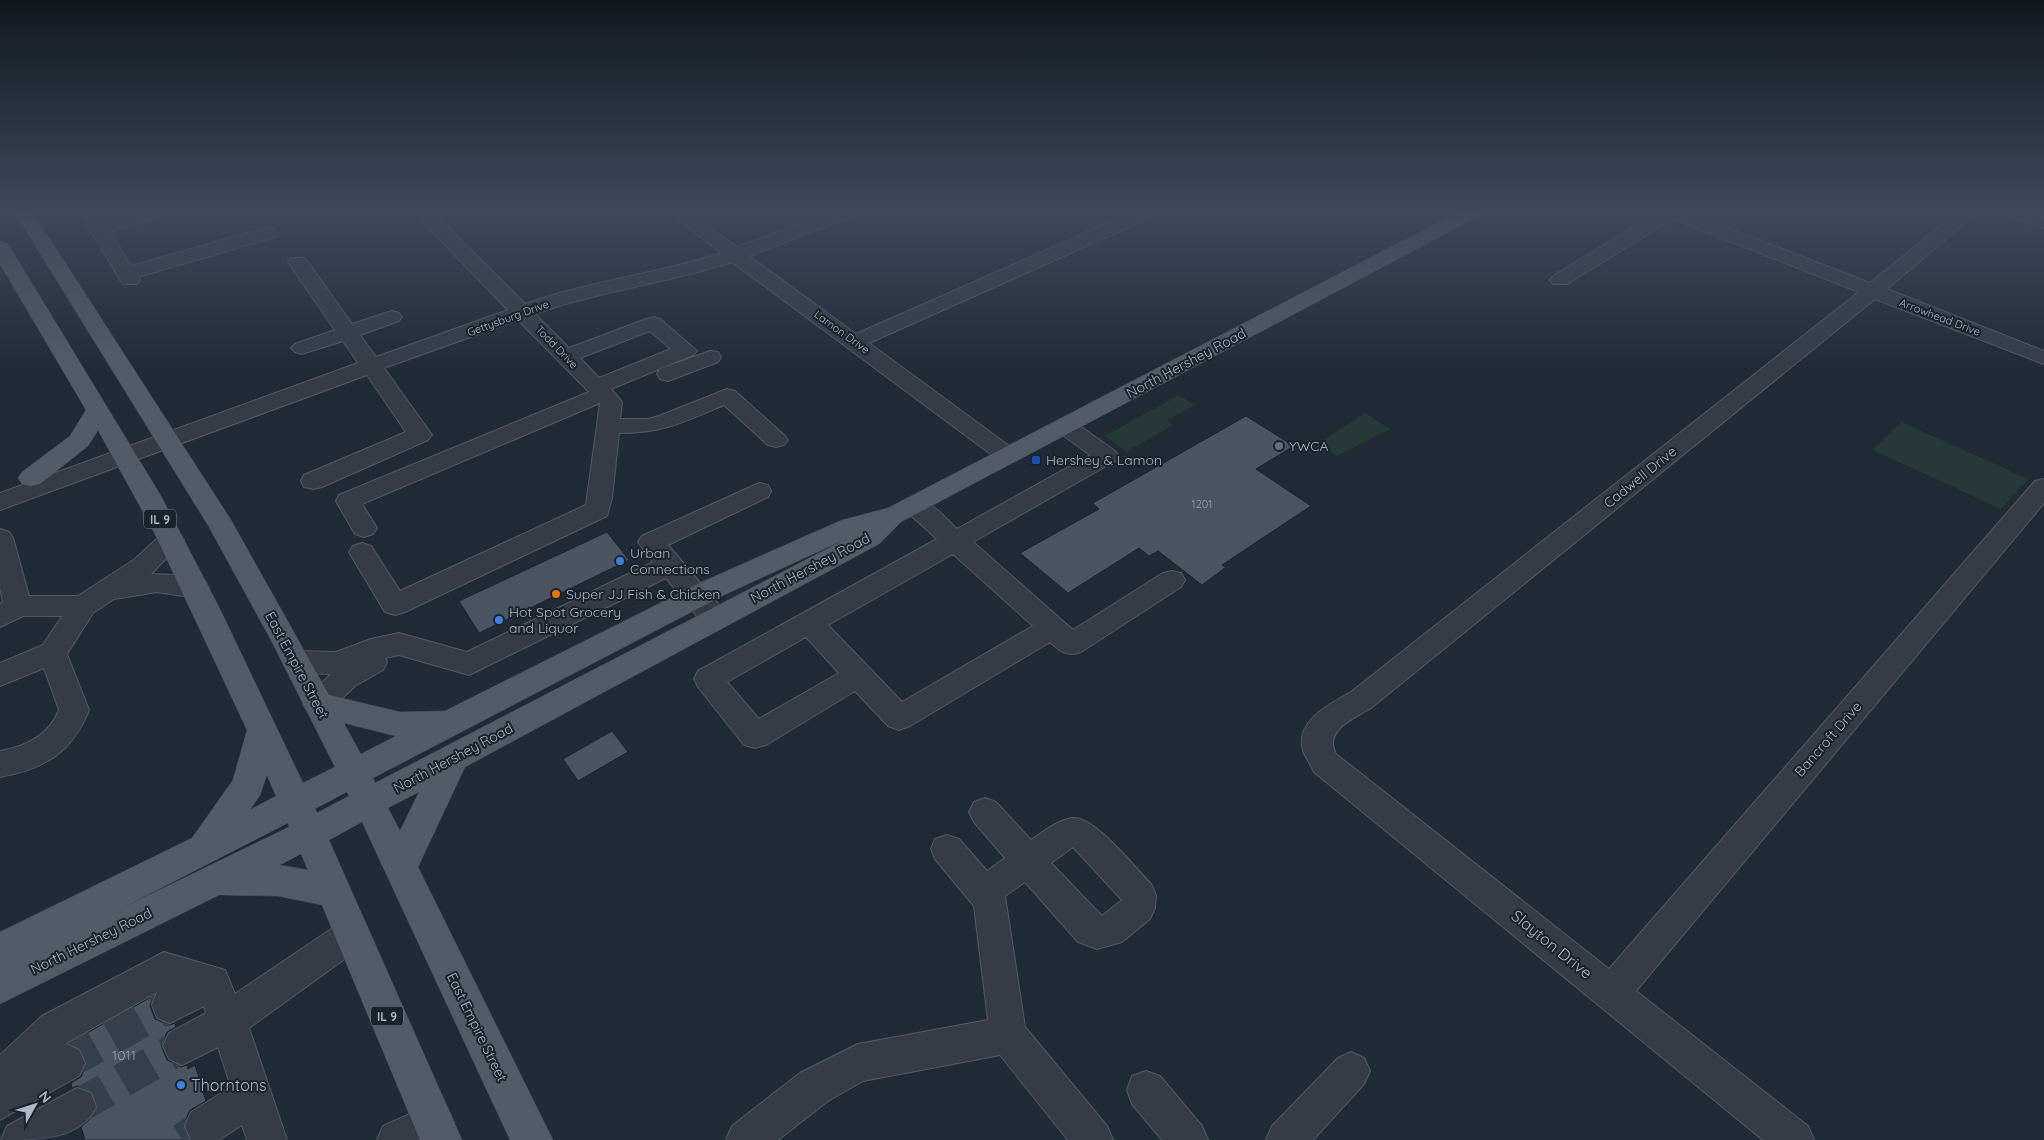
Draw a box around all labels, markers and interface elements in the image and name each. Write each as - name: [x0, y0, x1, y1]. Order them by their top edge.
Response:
- street label: Arrowhead Drive: [1898, 295, 1982, 339]
- street label: Gettysburg Drive: [465, 297, 551, 339]
- street label: Lamon Drive: [812, 307, 872, 357]
- street label: Todd Drive: [533, 322, 581, 372]
- street label: North Hershey Road: [1123, 324, 1249, 402]
- place label: YWCA: [1289, 437, 1328, 455]
- marker: YWCA: [1273, 440, 1285, 452]
- street label: Cadwell Drive: [1600, 442, 1680, 512]
- place label: Hershey & Lamon: [1046, 451, 1162, 469]
- marker: Hershey & Lamon: [1030, 454, 1042, 466]
- house number: 1201: [1192, 497, 1212, 511]
- road number: IL 9: [144, 509, 176, 528]
- street label: North Hershey Road: [747, 529, 873, 607]
- place label: Urban Connections: [630, 544, 710, 578]
- marker: Urban Connections: [614, 555, 626, 567]
- place label: Super JJ Fish & Chicken: [566, 585, 720, 603]
- marker: Super JJ Fish & Chicken: [550, 588, 562, 600]
- place label: Hot Spot Grocery and Liquor: [509, 603, 621, 637]
- street label: East Empire Street: [261, 608, 333, 722]
- marker: Hot Spot Grocery and Liquor: [493, 614, 505, 626]
- street label: Bancroft Drive: [1790, 698, 1866, 780]
- street label: North Hershey Road: [390, 719, 516, 797]
- street label: North Hershey Road: [27, 904, 155, 978]
- street label: Slayton Drive: [1507, 905, 1597, 983]
- street label: East Empire Street: [443, 970, 511, 1085]
- road number: IL 9: [371, 1006, 403, 1026]
- house number: 1011: [112, 1046, 136, 1064]
- place label: Thorntons: [191, 1075, 267, 1095]
- marker: Thorntons: [175, 1079, 187, 1091]
- north arrow: [10, 1080, 60, 1130]
- text: N: [35, 1087, 55, 1106]

